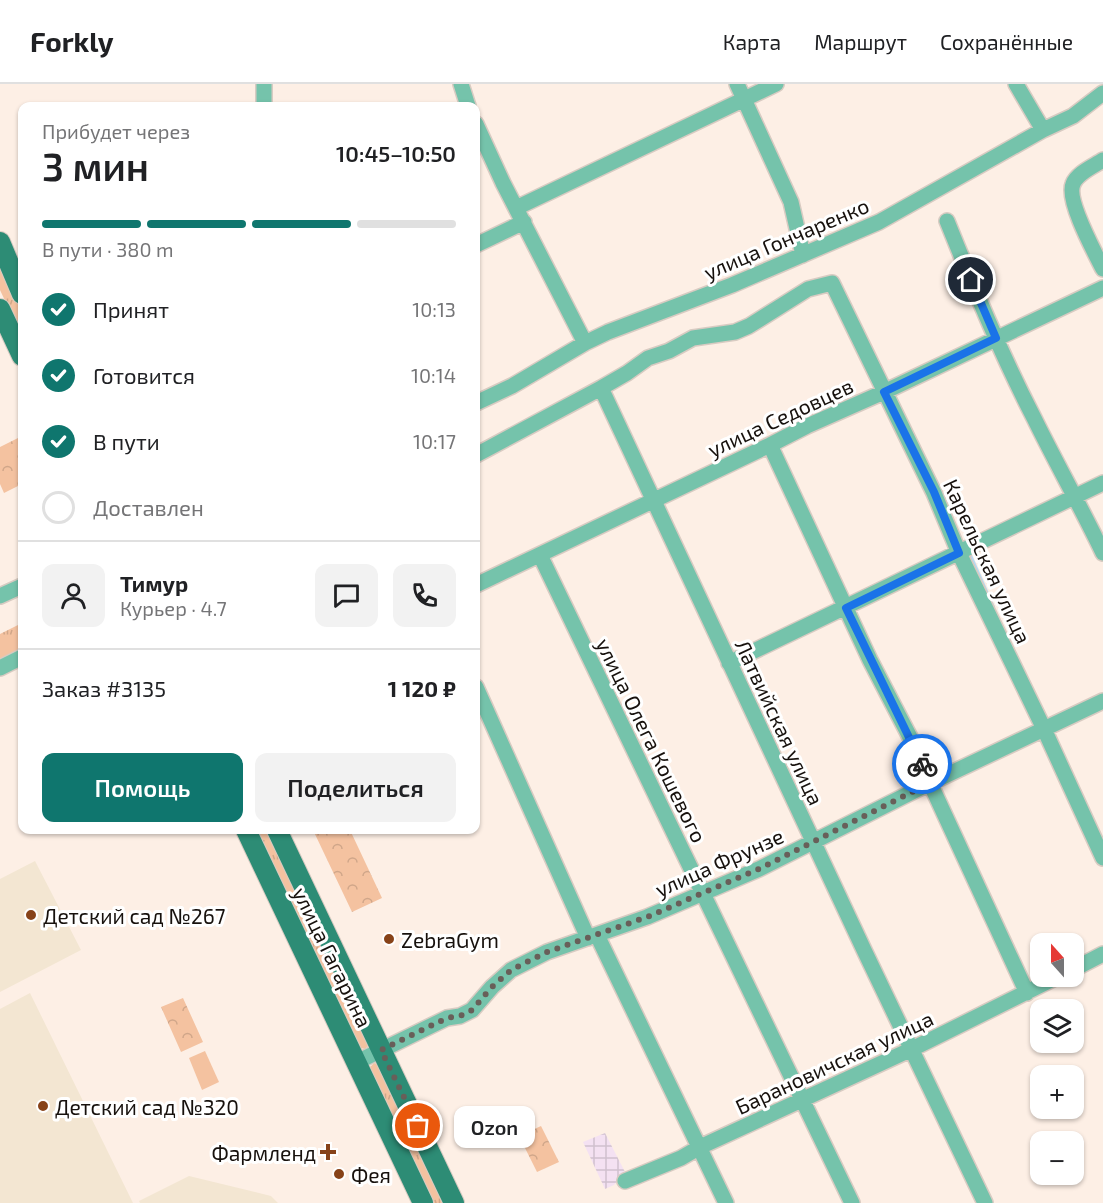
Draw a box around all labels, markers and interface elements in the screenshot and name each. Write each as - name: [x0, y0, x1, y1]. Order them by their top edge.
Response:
- text: Forkly: [30, 24, 114, 58]
- text: Карта: [723, 29, 781, 54]
- text: Маршрут: [814, 29, 907, 54]
- text: Сохранённые: [940, 29, 1073, 54]
- text: Прибудет через: [42, 119, 190, 143]
- text: 10:45–10:50: [336, 140, 456, 166]
- text: 3 мин: [42, 142, 149, 189]
- street label: улица Гончаренко: [700, 192, 873, 285]
- text: В пути · 380 m: [42, 237, 173, 261]
- pin: [945, 254, 996, 305]
- icon: home: [954, 263, 987, 296]
- icon: check: [42, 293, 75, 326]
- text: Принят: [93, 296, 169, 322]
- text: 10:13: [412, 297, 456, 321]
- icon: check: [42, 359, 75, 392]
- text: Готовится: [93, 362, 195, 388]
- text: 10:14: [411, 363, 456, 387]
- street label: улица Седовцев: [703, 372, 857, 463]
- icon: check: [42, 425, 75, 458]
- text: В пути: [93, 428, 160, 454]
- text: 10:17: [413, 429, 456, 453]
- street label: Карельская улица: [938, 475, 1037, 648]
- text: Доставлен: [93, 494, 204, 520]
- button: person: [42, 564, 105, 627]
- button: chat: [315, 564, 378, 627]
- button: phone: [393, 564, 456, 627]
- text: Тимур: [120, 570, 188, 596]
- text: Курьер · 4.7: [120, 596, 227, 620]
- street label: улица Олега Кошевого: [591, 634, 712, 847]
- street label: Латвийская улица: [730, 635, 829, 809]
- text: Заказ #3135: [42, 675, 166, 701]
- text: 1 120 ₽: [388, 675, 456, 701]
- courier: [892, 734, 952, 794]
- icon: bike: [906, 748, 939, 781]
- button: Помощь: [42, 753, 243, 822]
- button: Поделиться: [255, 753, 456, 822]
- street label: улица Фрунзе: [651, 823, 787, 902]
- street label: улица Гагарина: [287, 883, 378, 1032]
- place label: Детский сад №267: [43, 903, 226, 928]
- marker: Детский сад №267: [24, 908, 38, 922]
- place label: ZebraGym: [401, 927, 499, 952]
- marker: ZebraGym: [382, 932, 396, 946]
- north arrow: [1030, 933, 1084, 987]
- map controls: [1030, 933, 1084, 1185]
- button: layers: [1030, 999, 1084, 1053]
- street label: Барановичская улица: [731, 1005, 937, 1120]
- button: +: [1030, 1065, 1084, 1119]
- place label: Детский сад №320: [55, 1094, 239, 1119]
- marker: Детский сад №320: [36, 1099, 50, 1113]
- pin: [392, 1100, 443, 1151]
- callout: Ozon: [454, 1105, 535, 1147]
- icon: bag: [401, 1109, 434, 1142]
- text: Ozon: [471, 1115, 518, 1139]
- button: −: [1030, 1131, 1084, 1185]
- place label: Фармленд: [212, 1140, 316, 1165]
- marker: Фармленд: [321, 1145, 335, 1159]
- place label: Фея: [351, 1162, 391, 1187]
- marker: Фея: [332, 1167, 346, 1181]

